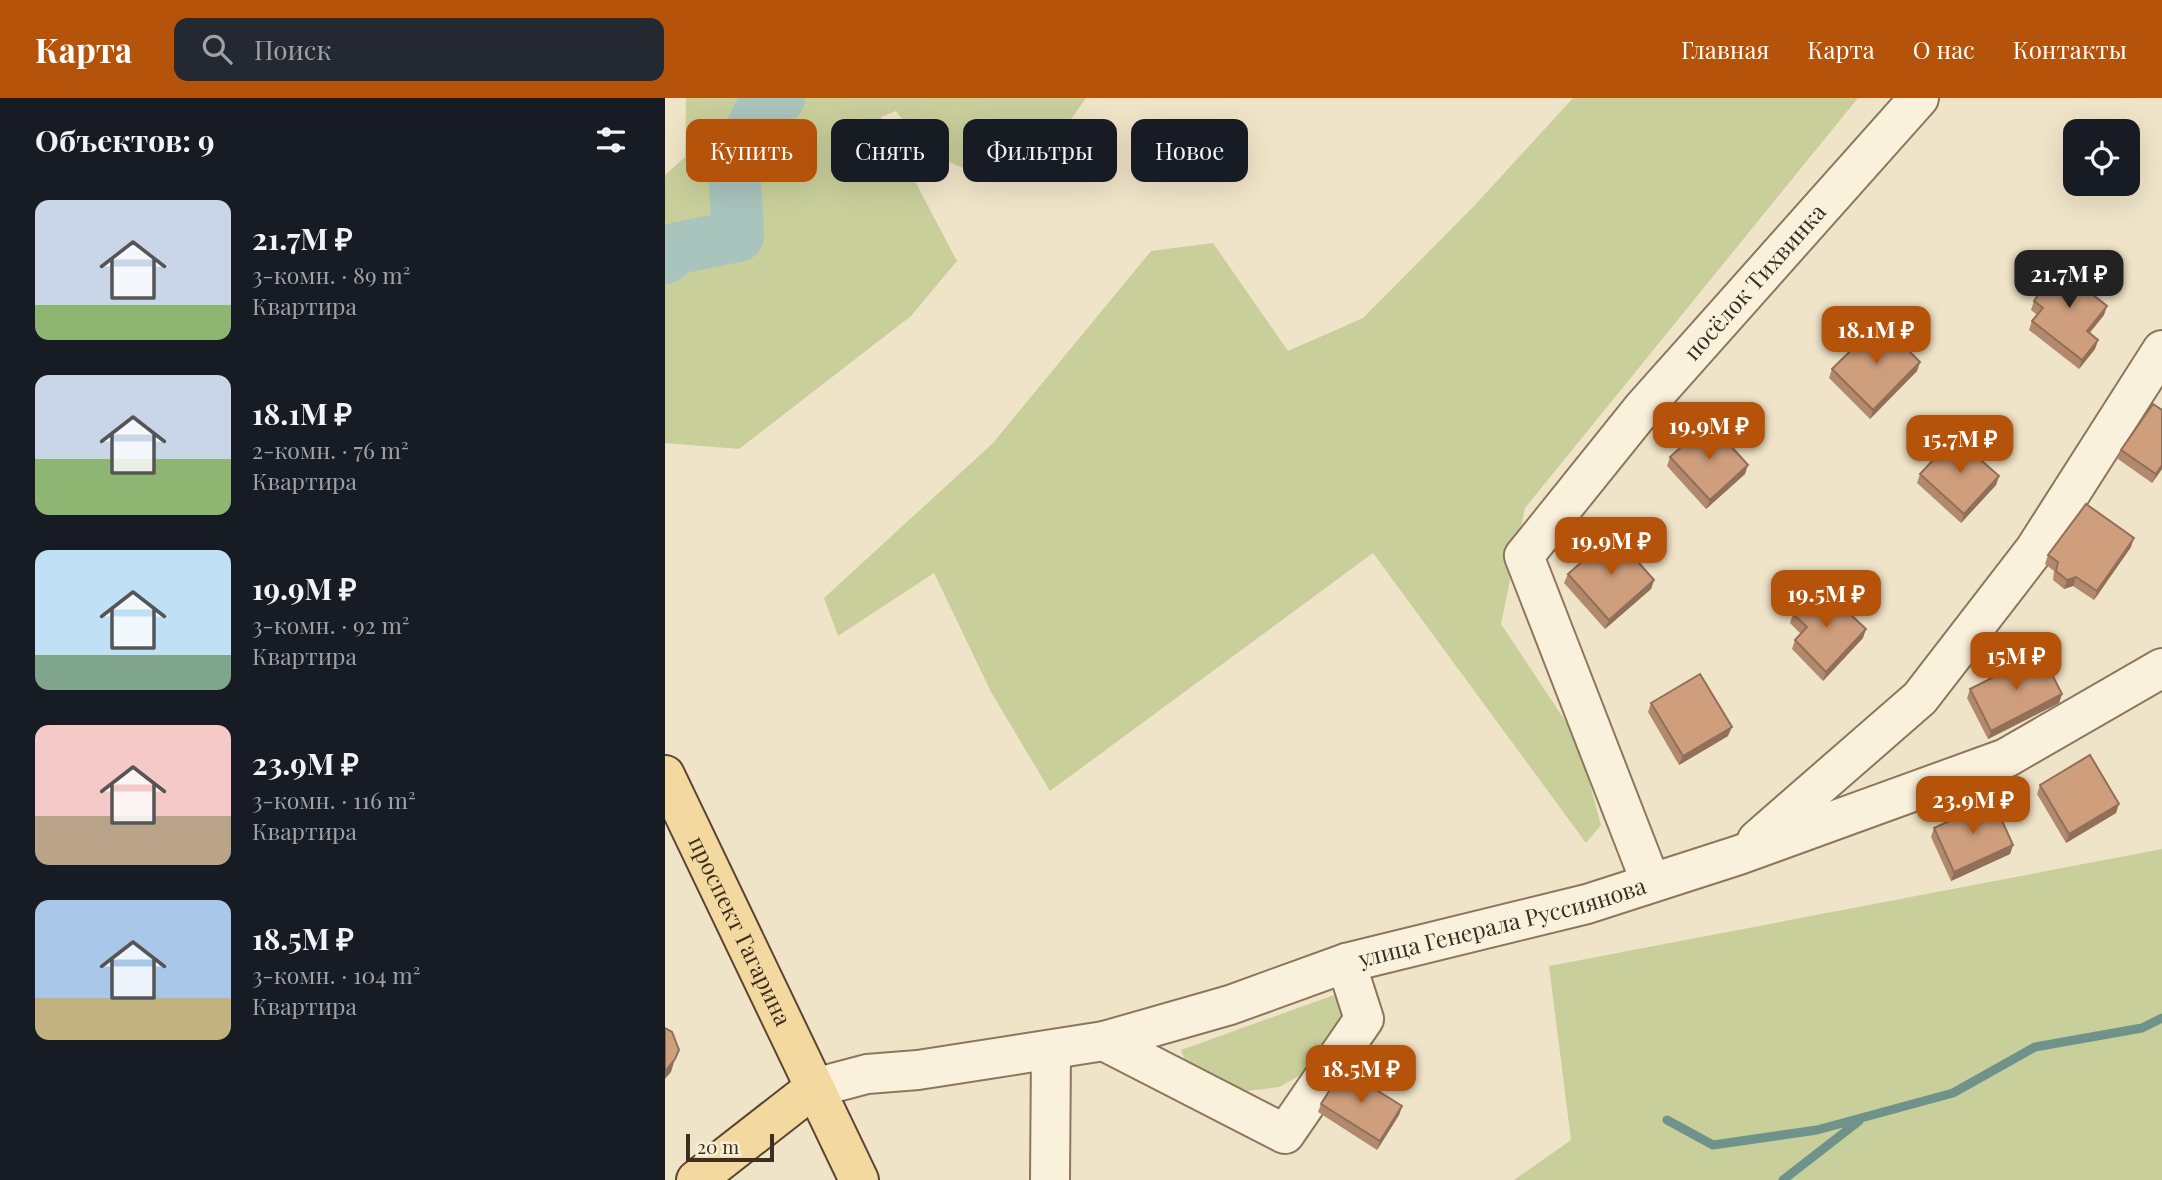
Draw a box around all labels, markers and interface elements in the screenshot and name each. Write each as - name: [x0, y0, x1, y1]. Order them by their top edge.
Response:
- search box: [174, 18, 664, 81]
- text: Карта: [35, 27, 132, 71]
- icon: search: [198, 30, 236, 68]
- text: Поиск: [254, 32, 331, 67]
- text: Главная: [1681, 33, 1769, 65]
- text: Карта: [1807, 33, 1875, 65]
- text: О нас: [1913, 33, 1975, 65]
- text: Контакты: [2013, 33, 2127, 65]
- chip: Купить: [686, 119, 817, 182]
- chip: Снять: [831, 119, 949, 182]
- chip: Фильтры: [963, 119, 1117, 182]
- chip: Новое: [1131, 119, 1248, 182]
- map controls: [2063, 119, 2140, 196]
- button: locate: [2063, 119, 2140, 196]
- text: Объектов: 9: [35, 120, 215, 160]
- icon: filters: [592, 121, 630, 159]
- street label: посёлок Тихвинка: [1676, 196, 1832, 366]
- text: 21.7M ₽: [252, 218, 353, 258]
- icon: home: [91, 228, 175, 312]
- pin: 21.7M ₽: [2004, 250, 2134, 310]
- text: 21.7M ₽: [2030, 257, 2108, 288]
- text: 3-комн. · 89 m²: [252, 259, 411, 290]
- text: Квартира: [252, 290, 357, 321]
- pin: 18.1M ₽: [1811, 306, 1941, 366]
- text: 18.1M ₽: [1838, 313, 1914, 344]
- text: 18.1M ₽: [252, 393, 352, 433]
- pin: 19.9M ₽: [1644, 402, 1774, 462]
- icon: home: [91, 403, 175, 487]
- text: 19.9M ₽: [1669, 409, 1749, 440]
- pin: 15.7M ₽: [1895, 416, 2025, 475]
- text: 15.7M ₽: [1922, 422, 1998, 453]
- text: 2-комн. · 76 m²: [252, 434, 409, 465]
- text: Квартира: [252, 465, 357, 496]
- pin: 19.9M ₽: [1546, 518, 1676, 577]
- text: 19.9M ₽: [1571, 524, 1651, 555]
- text: 19.9M ₽: [252, 568, 357, 608]
- pin: 19.5M ₽: [1761, 570, 1891, 630]
- text: 19.5M ₽: [1787, 577, 1865, 608]
- icon: home: [91, 578, 175, 662]
- text: 3-комн. · 92 m²: [252, 609, 410, 640]
- pin: 15M ₽: [1967, 632, 2065, 692]
- text: 15M ₽: [1986, 639, 2046, 670]
- text: Квартира: [252, 640, 357, 671]
- text: 23.9M ₽: [252, 743, 359, 783]
- icon: home: [91, 753, 175, 837]
- pin: 23.9M ₽: [1908, 776, 2038, 836]
- text: 23.9M ₽: [1932, 783, 2014, 814]
- text: 3-комн. · 116 m²: [252, 784, 416, 815]
- text: Квартира: [252, 815, 357, 846]
- street label: проспект Гагарина: [682, 830, 800, 1031]
- street label: улица Генерала Руссиянова: [1354, 869, 1650, 974]
- text: 18.5M ₽: [252, 918, 354, 958]
- icon: home: [91, 928, 175, 1012]
- text: 3-комн. · 104 m²: [252, 959, 421, 990]
- text: Квартира: [252, 990, 357, 1021]
- pin: 18.5M ₽: [1296, 1046, 1426, 1105]
- text: 18.5M ₽: [1322, 1052, 1400, 1083]
- scale bar: [686, 1131, 773, 1163]
- text: 20 m: [697, 1133, 739, 1159]

